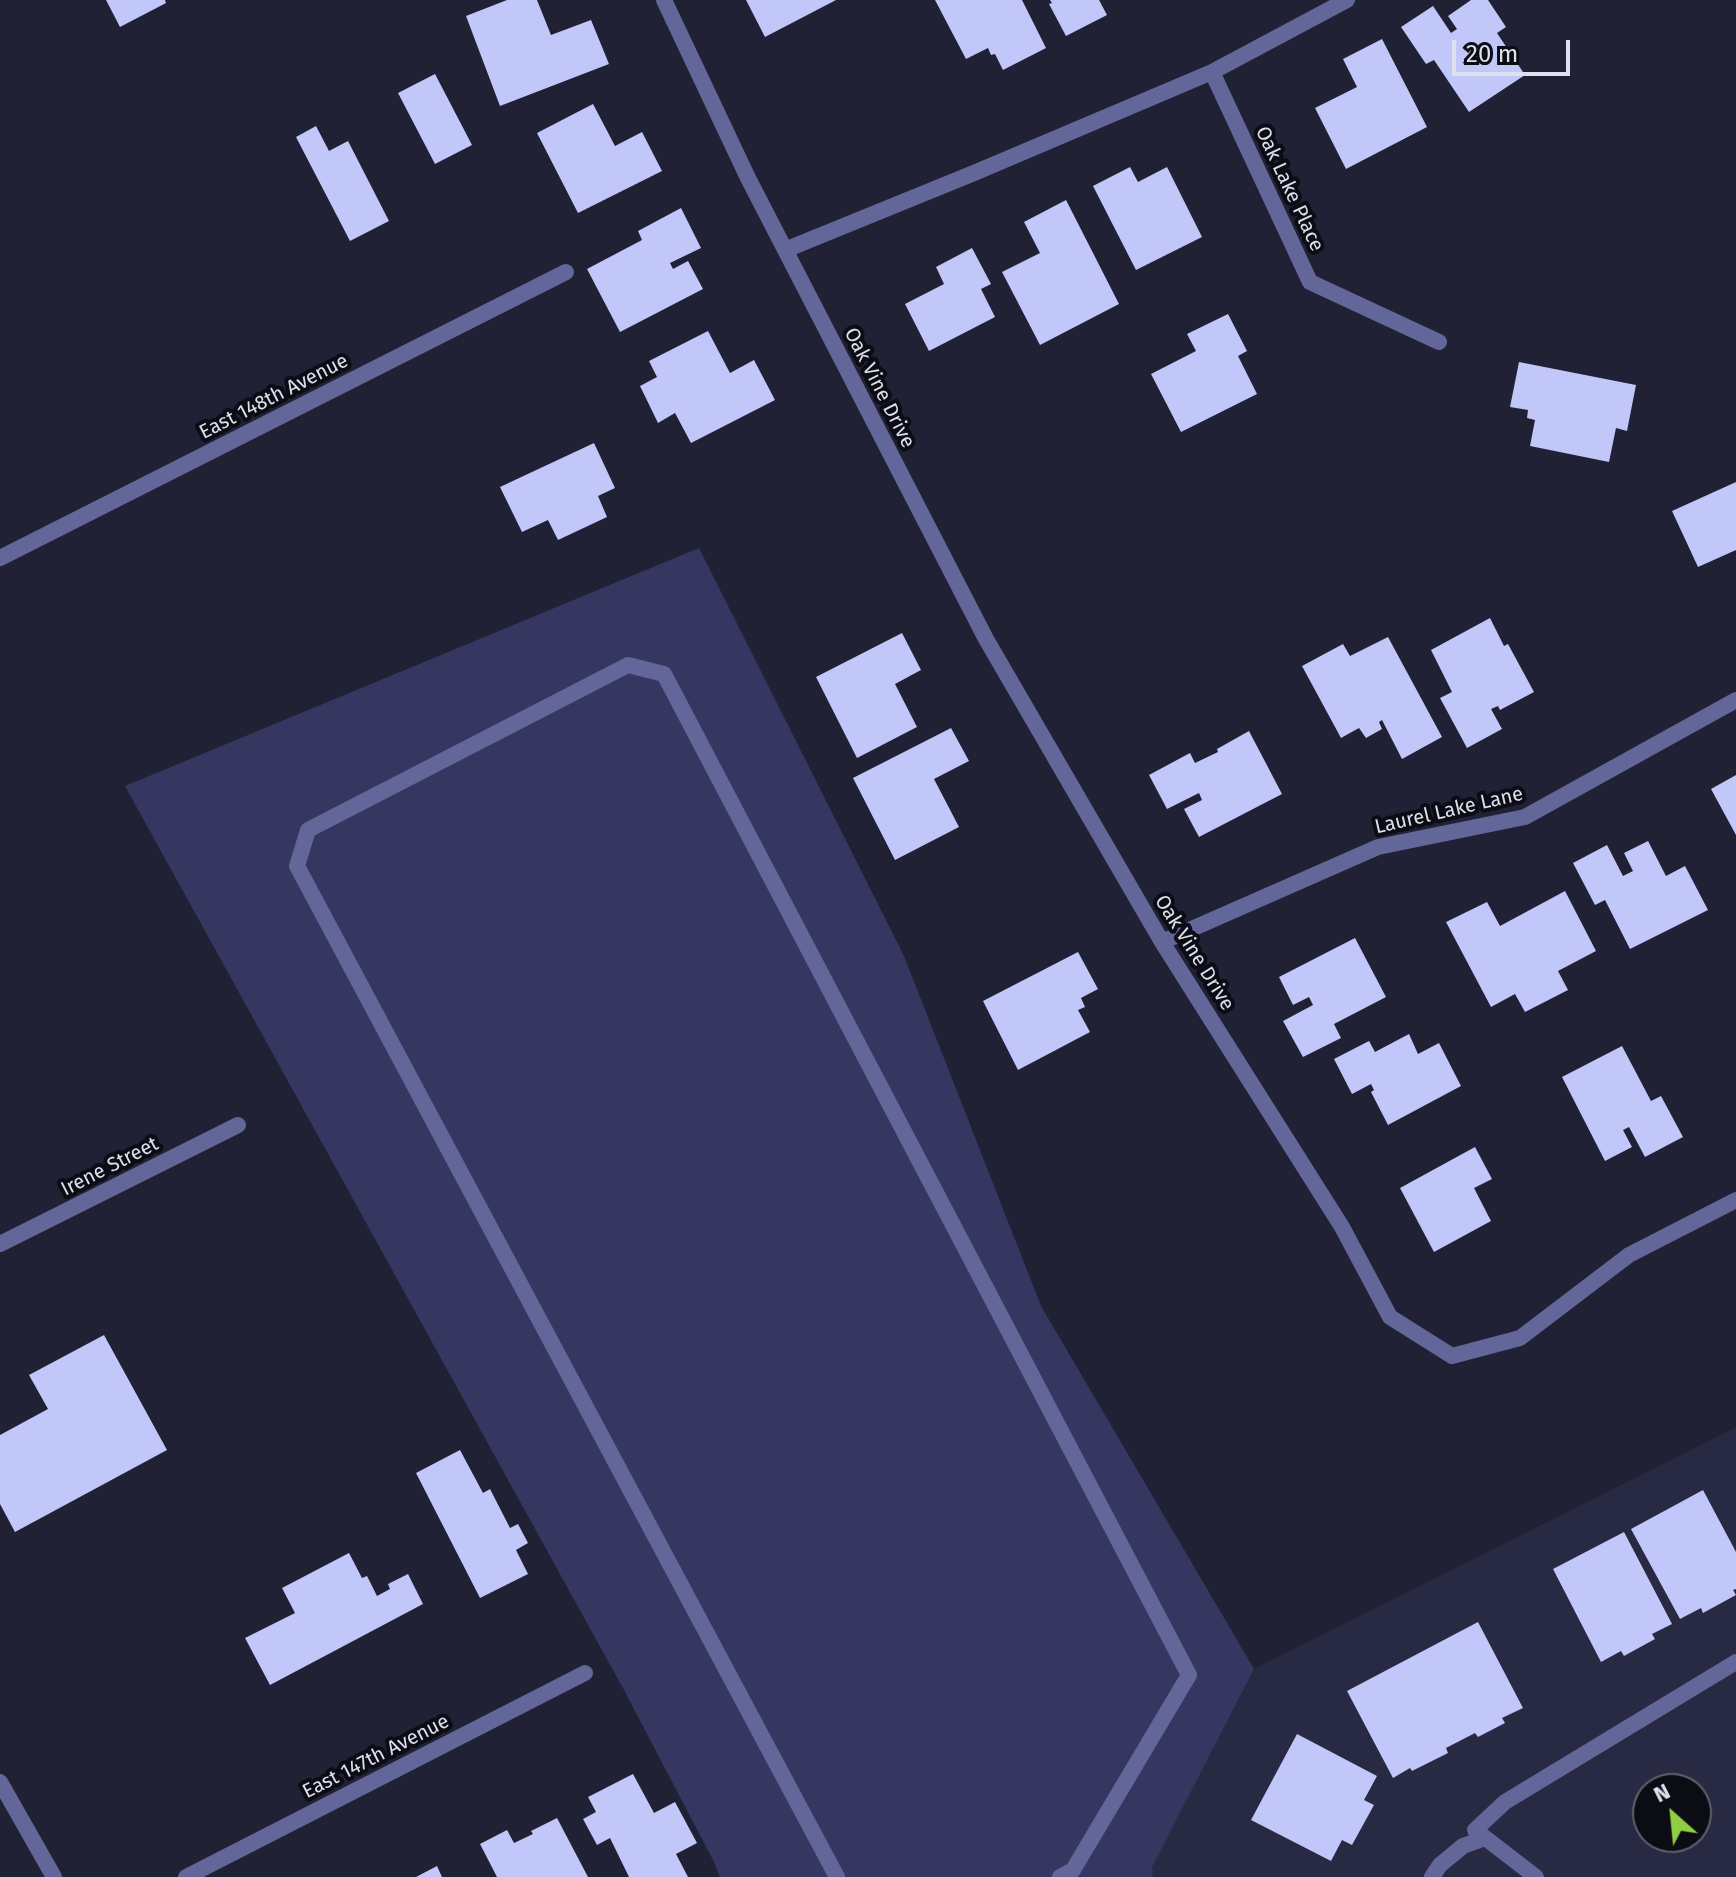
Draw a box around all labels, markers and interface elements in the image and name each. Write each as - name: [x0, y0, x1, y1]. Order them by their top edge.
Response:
- scale bar: [1456, 24, 1574, 74]
- text: 20 m: [1466, 40, 1518, 68]
- street label: Oak Lake Place: [1250, 123, 1328, 255]
- street label: Oak Vine Drive: [838, 324, 920, 452]
- street label: East 148th Avenue: [196, 349, 352, 445]
- street label: Laurel Lake Lane: [1372, 782, 1526, 840]
- street label: Oak Vine Drive: [1149, 891, 1239, 1015]
- street label: Irene Street: [57, 1132, 163, 1202]
- street label: East 147th Avenue: [299, 1710, 453, 1804]
- north arrow: [1632, 1773, 1712, 1853]
- text: N: [1649, 1778, 1674, 1808]

